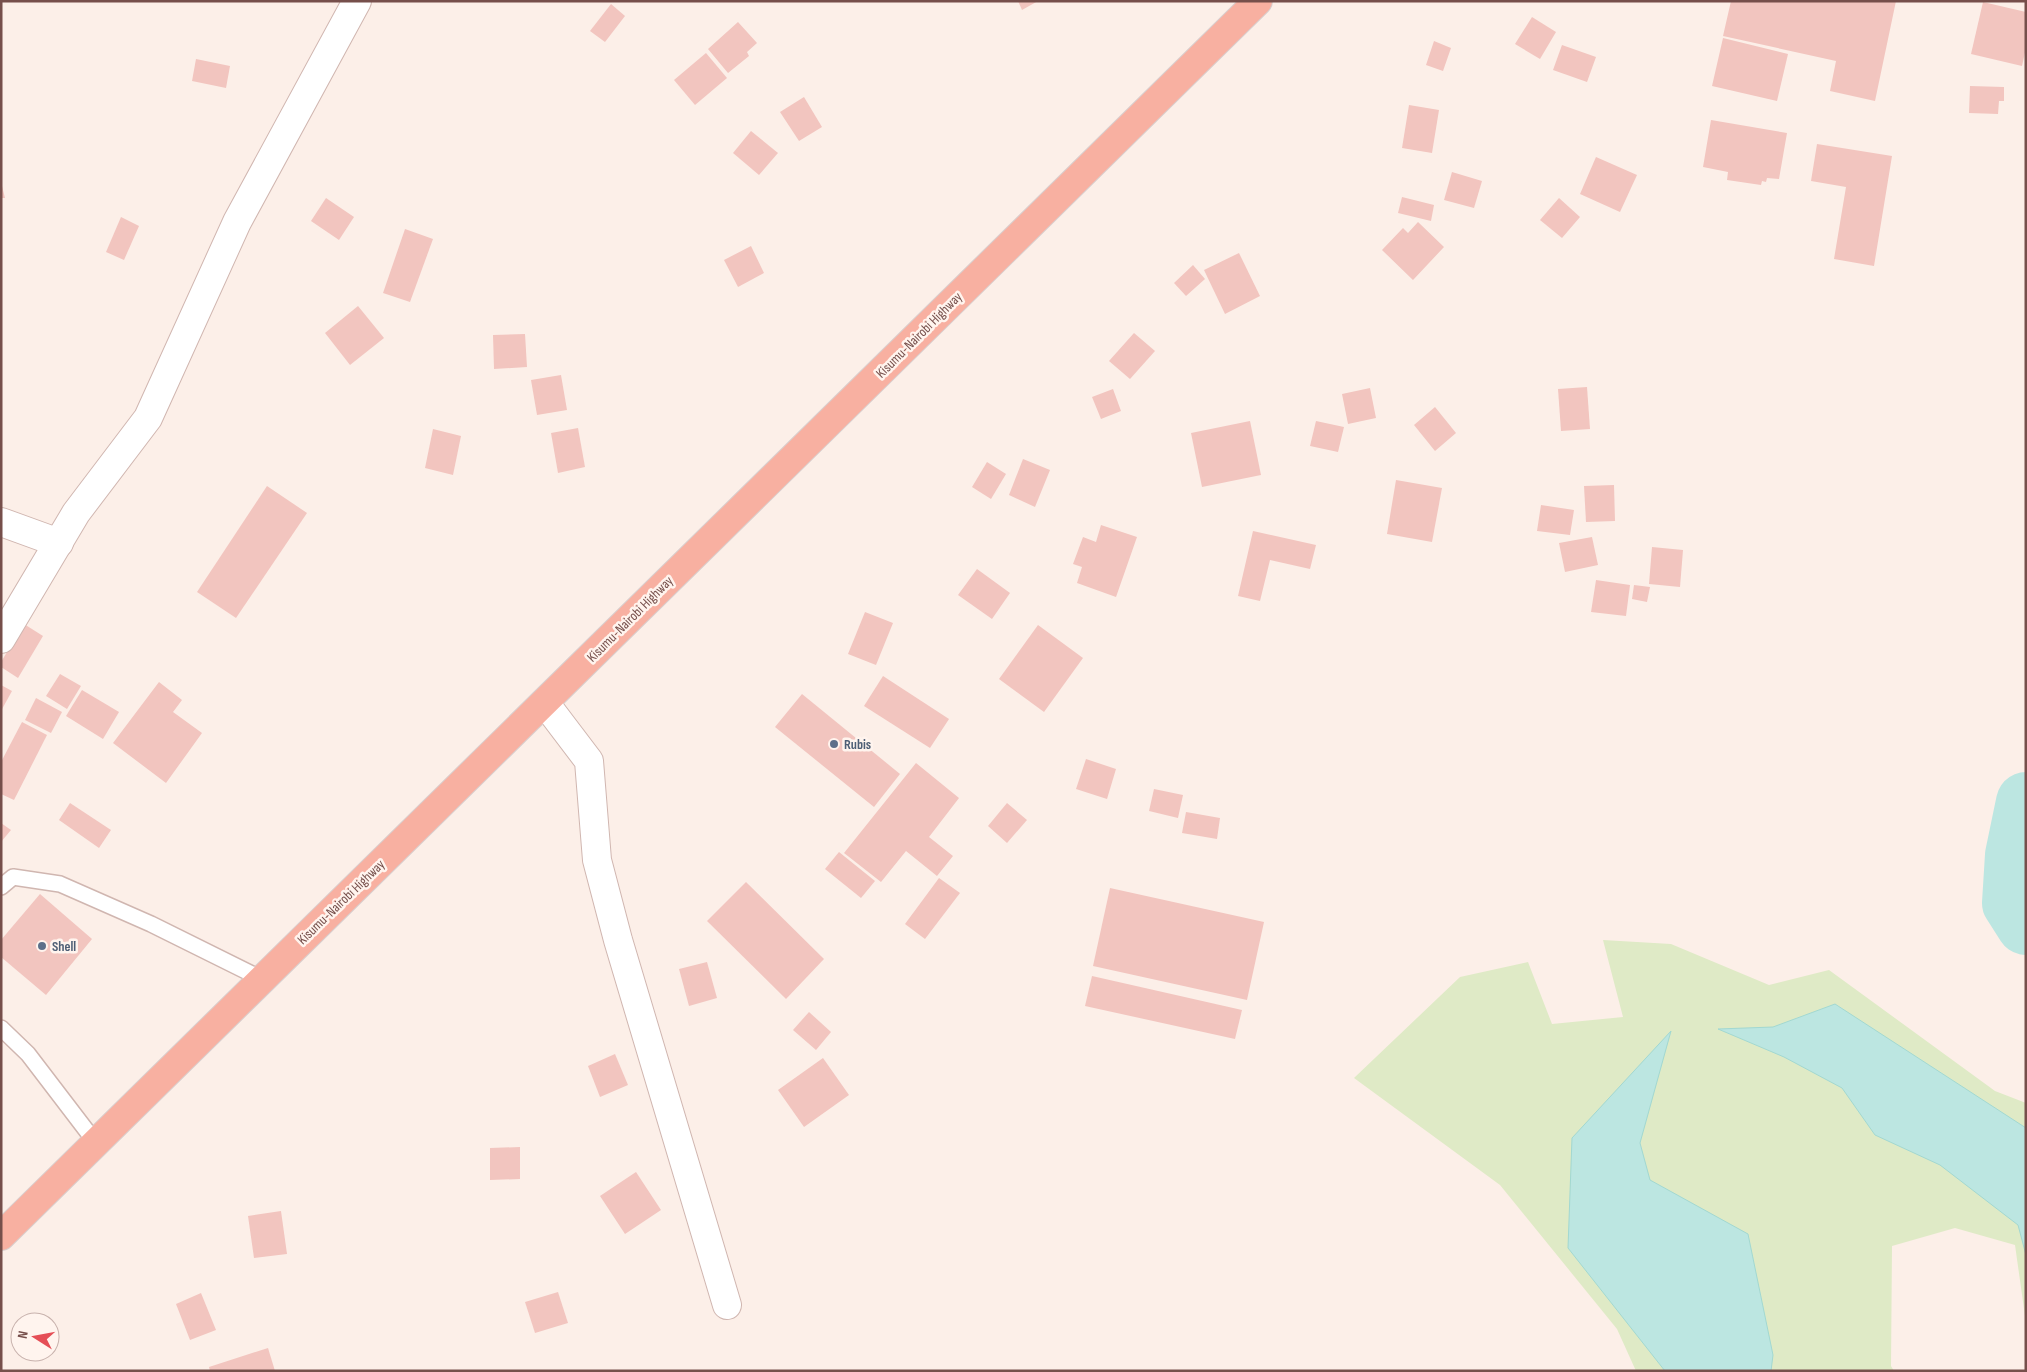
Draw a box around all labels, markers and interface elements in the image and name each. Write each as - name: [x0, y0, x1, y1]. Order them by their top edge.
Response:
- street label: Kisumu-Nairobi Highway: [872, 288, 966, 382]
- street label: Kisumu-Nairobi Highway: [583, 572, 677, 666]
- place label: Rubis: [844, 736, 871, 753]
- marker: Rubis: [828, 738, 840, 750]
- street label: Kisumu-Nairobi Highway: [294, 856, 389, 948]
- place label: Shell: [52, 938, 76, 955]
- marker: Shell: [36, 940, 48, 952]
- north arrow: [10, 1312, 60, 1362]
- text: N: [14, 1329, 32, 1340]

